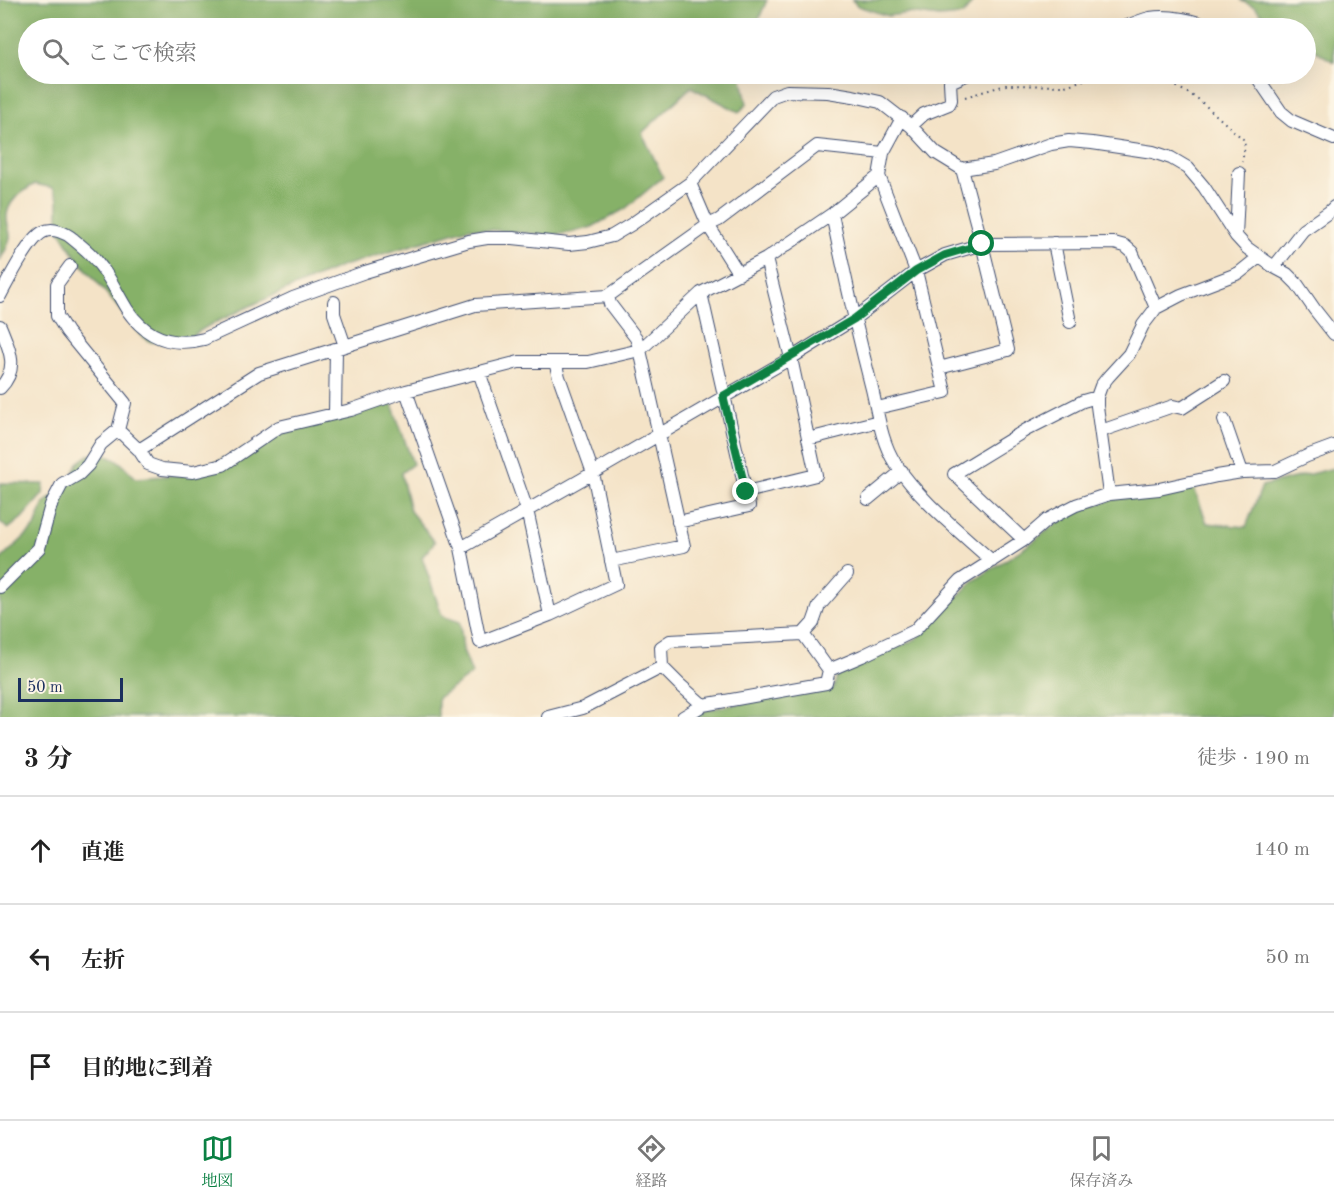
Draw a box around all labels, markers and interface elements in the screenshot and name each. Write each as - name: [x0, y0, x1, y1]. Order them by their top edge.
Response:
- search box: [18, 18, 1316, 84]
- icon: search: [39, 35, 72, 68]
- text: ここで検索: [87, 43, 197, 65]
- route start: [968, 230, 994, 256]
- route end: [732, 478, 758, 504]
- scale bar: [18, 675, 123, 702]
- text: 50 m: [27, 680, 63, 696]
- text: 3 分: [24, 747, 72, 773]
- text: 徒歩 · 190 m: [1197, 749, 1310, 769]
- icon: ahead: [24, 834, 57, 867]
- text: 140 m: [1254, 840, 1310, 860]
- text: 直進: [81, 842, 125, 864]
- icon: left: [24, 942, 57, 975]
- text: 50 m: [1265, 948, 1310, 968]
- text: 左折: [81, 950, 125, 972]
- icon: arrive: [24, 1050, 57, 1083]
- text: 目的地に到着: [81, 1058, 213, 1080]
- tab: 地図: [201, 1132, 234, 1192]
- tab: 経路: [635, 1132, 668, 1192]
- tab: 保存済み: [1069, 1132, 1133, 1192]

